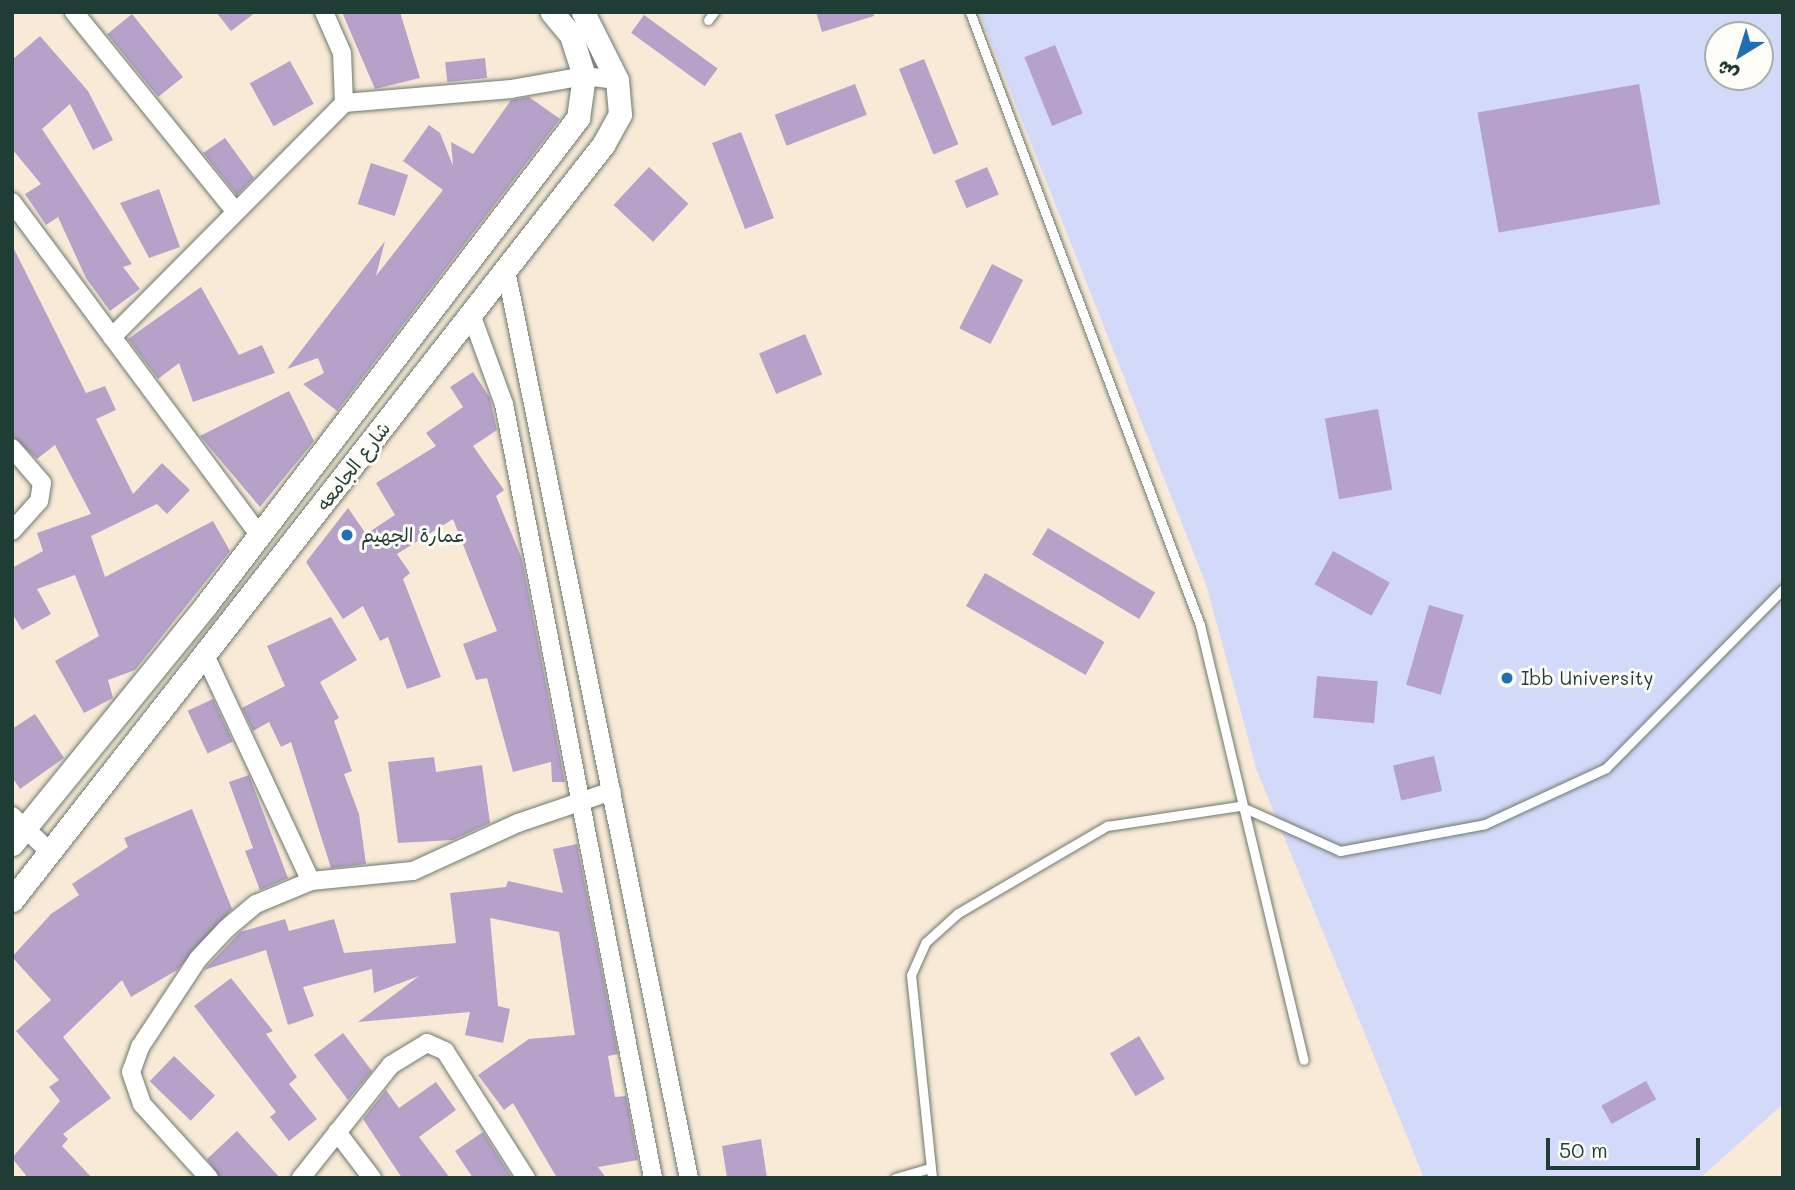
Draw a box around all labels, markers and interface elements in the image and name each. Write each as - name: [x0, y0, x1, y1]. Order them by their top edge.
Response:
- north arrow: [1704, 21, 1774, 91]
- text: ش: [1711, 55, 1743, 88]
- street label: شارع الجامعه: [311, 417, 395, 515]
- place label: عمارة الجهيم: [361, 524, 465, 546]
- marker: عمارة الجهيم: [339, 527, 355, 543]
- place label: Ibb University: [1521, 667, 1653, 689]
- marker: Ibb University: [1499, 670, 1515, 686]
- scale bar: [1550, 1124, 1704, 1168]
- text: 50 m: [1559, 1136, 1608, 1163]

